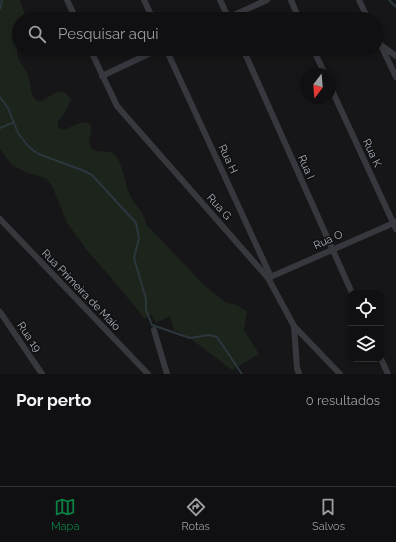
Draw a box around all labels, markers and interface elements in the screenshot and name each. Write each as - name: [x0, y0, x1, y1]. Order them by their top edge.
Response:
- search box: [12, 12, 384, 56]
- icon: search: [26, 23, 48, 45]
- text: Pesquisar aqui: [58, 25, 158, 43]
- north arrow: [300, 68, 336, 104]
- street label: Rua K: [360, 137, 385, 170]
- street label: Rua H: [216, 142, 240, 176]
- street label: Rua I: [295, 153, 317, 181]
- street label: Rua G: [204, 191, 234, 223]
- street label: Rua O: [311, 228, 345, 252]
- street label: Rua Primeira de Maio: [39, 247, 123, 334]
- map controls: [348, 290, 384, 362]
- button: locate: [348, 290, 384, 326]
- street label: Rua 19: [14, 319, 44, 355]
- button: layers: [348, 326, 384, 362]
- text: Por perto: [16, 390, 91, 410]
- text: 0 resultados: [306, 393, 380, 408]
- tab: Mapa: [51, 496, 79, 533]
- tab: Rotas: [181, 496, 210, 533]
- tab: Salvos: [312, 496, 345, 533]

